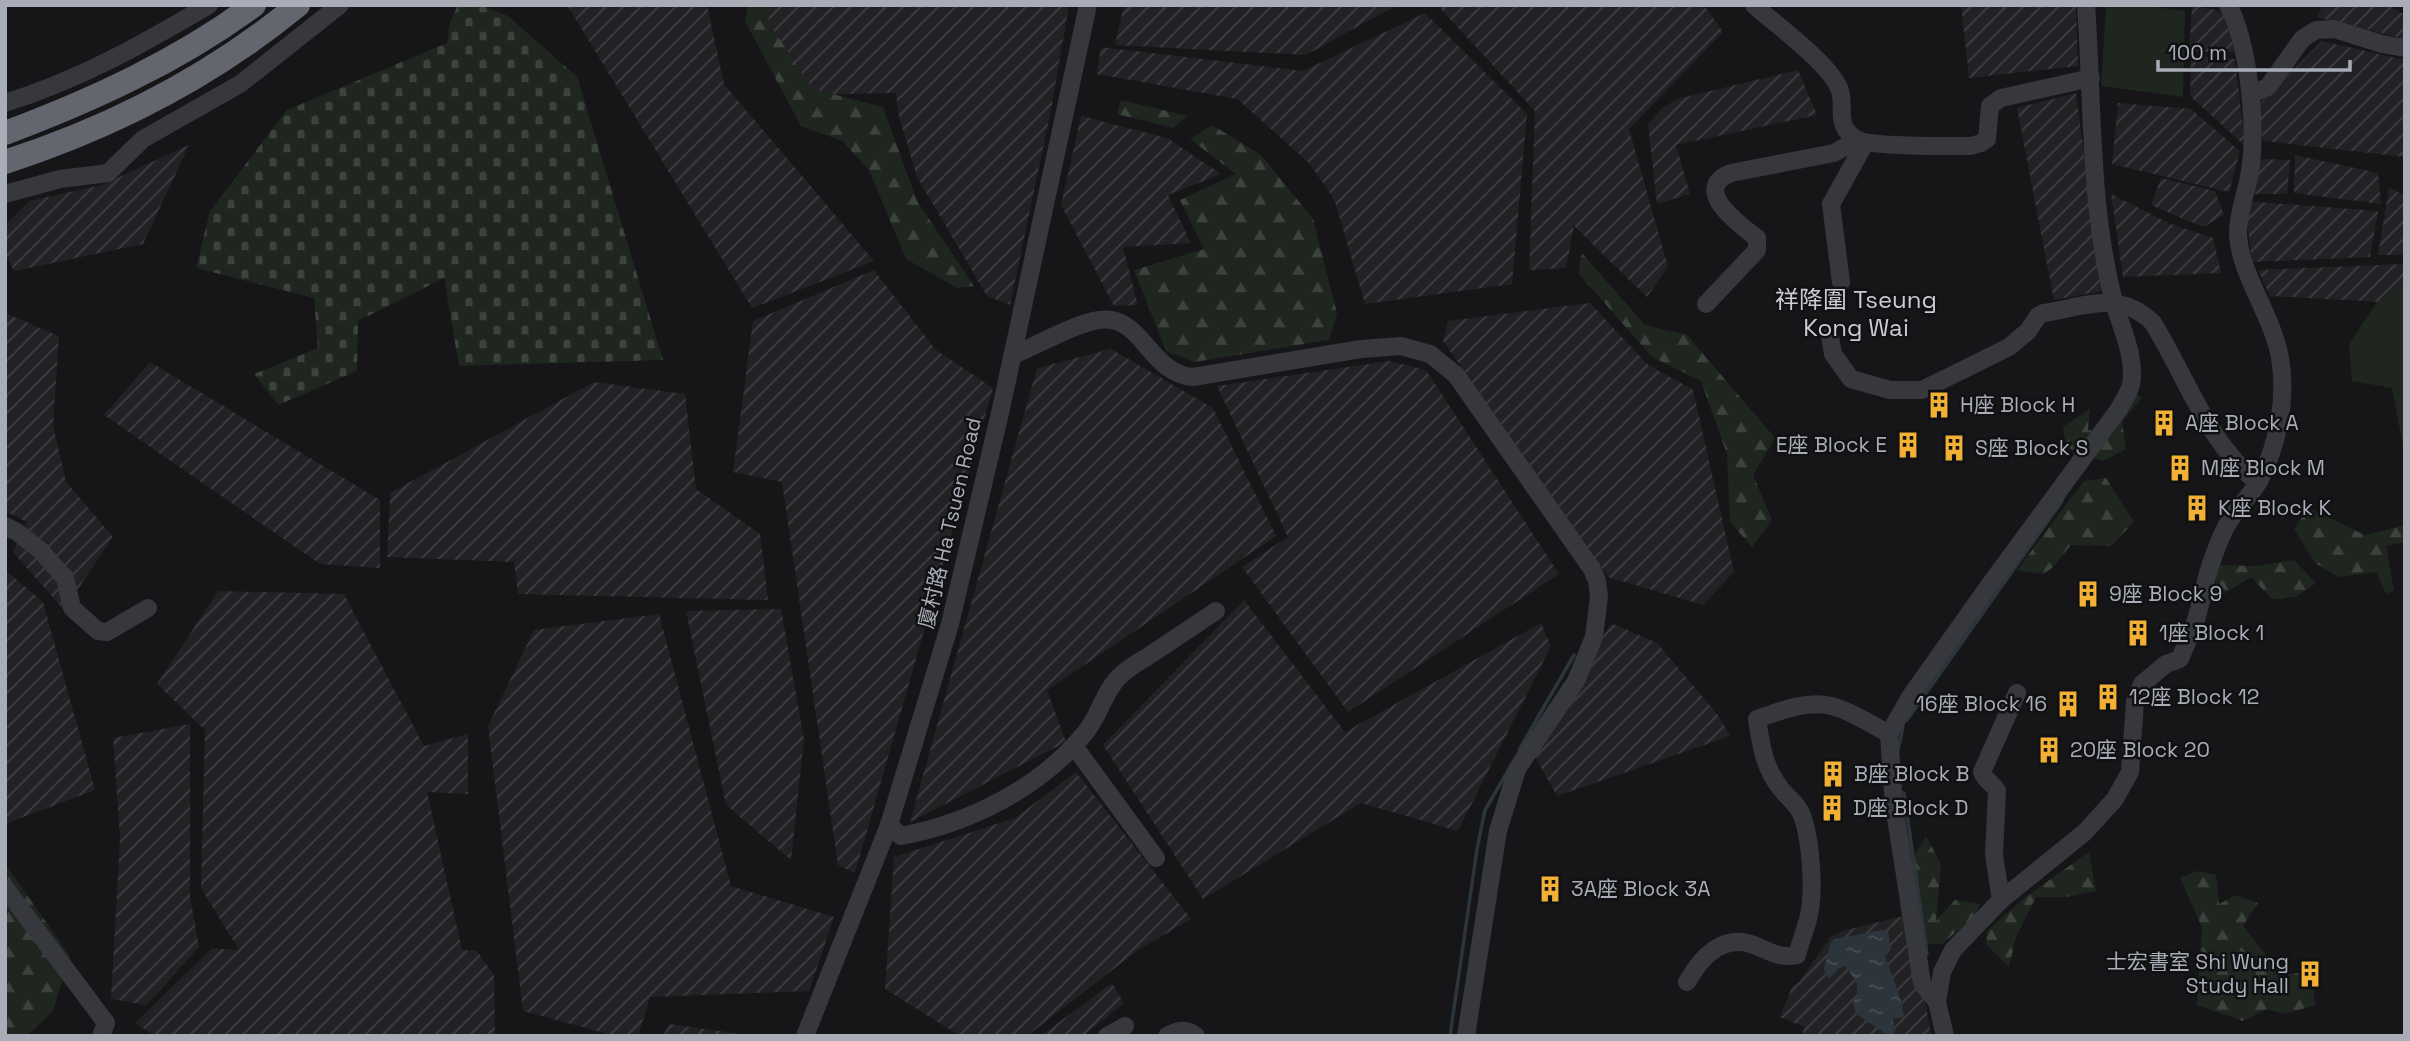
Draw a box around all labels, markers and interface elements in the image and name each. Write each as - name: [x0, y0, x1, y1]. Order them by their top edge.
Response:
- scale bar: [2158, 28, 2350, 72]
- text: 100 m: [2168, 39, 2227, 66]
- district label: 祥降圍 Tseung Kong Wai: [1775, 284, 1937, 343]
- building icon: H座 Block H: [1924, 390, 1954, 420]
- place label: H座 Block H: [1960, 391, 2075, 418]
- building icon: A座 Block A: [2149, 408, 2179, 438]
- place label: A座 Block A: [2185, 409, 2299, 436]
- street label: 廈村路 Ha Tsuen Road: [912, 415, 987, 631]
- building icon: E座 Block E: [1893, 430, 1923, 460]
- place label: E座 Block E: [1776, 431, 1887, 458]
- building icon: S座 Block S: [1939, 433, 1969, 463]
- place label: S座 Block S: [1975, 434, 2088, 461]
- building icon: M座 Block M: [2165, 453, 2195, 483]
- place label: M座 Block M: [2201, 454, 2325, 481]
- building icon: K座 Block K: [2182, 493, 2212, 523]
- place label: K座 Block K: [2218, 494, 2331, 521]
- building icon: 9座 Block 9: [2073, 579, 2103, 609]
- place label: 9座 Block 9: [2109, 580, 2222, 607]
- building icon: 1座 Block 1: [2123, 618, 2153, 648]
- place label: 1座 Block 1: [2159, 619, 2264, 646]
- building icon: 12座 Block 12: [2093, 682, 2123, 712]
- place label: 12座 Block 12: [2129, 683, 2260, 710]
- building icon: 16座 Block 16: [2053, 689, 2083, 719]
- place label: 16座 Block 16: [1916, 690, 2047, 717]
- building icon: 20座 Block 20: [2034, 735, 2064, 765]
- place label: 20座 Block 20: [2070, 736, 2210, 763]
- building icon: B座 Block B: [1818, 759, 1848, 789]
- place label: B座 Block B: [1854, 760, 1969, 787]
- building icon: D座 Block D: [1817, 793, 1847, 823]
- place label: D座 Block D: [1853, 794, 1969, 821]
- building icon: 3A座 Block 3A: [1535, 874, 1565, 904]
- place label: 3A座 Block 3A: [1571, 875, 1710, 902]
- place label: 士宏書室 Shi Wung Study Hall: [2106, 948, 2289, 999]
- building icon: 士宏書室 Shi Wung Study Hall: [2295, 959, 2325, 989]

